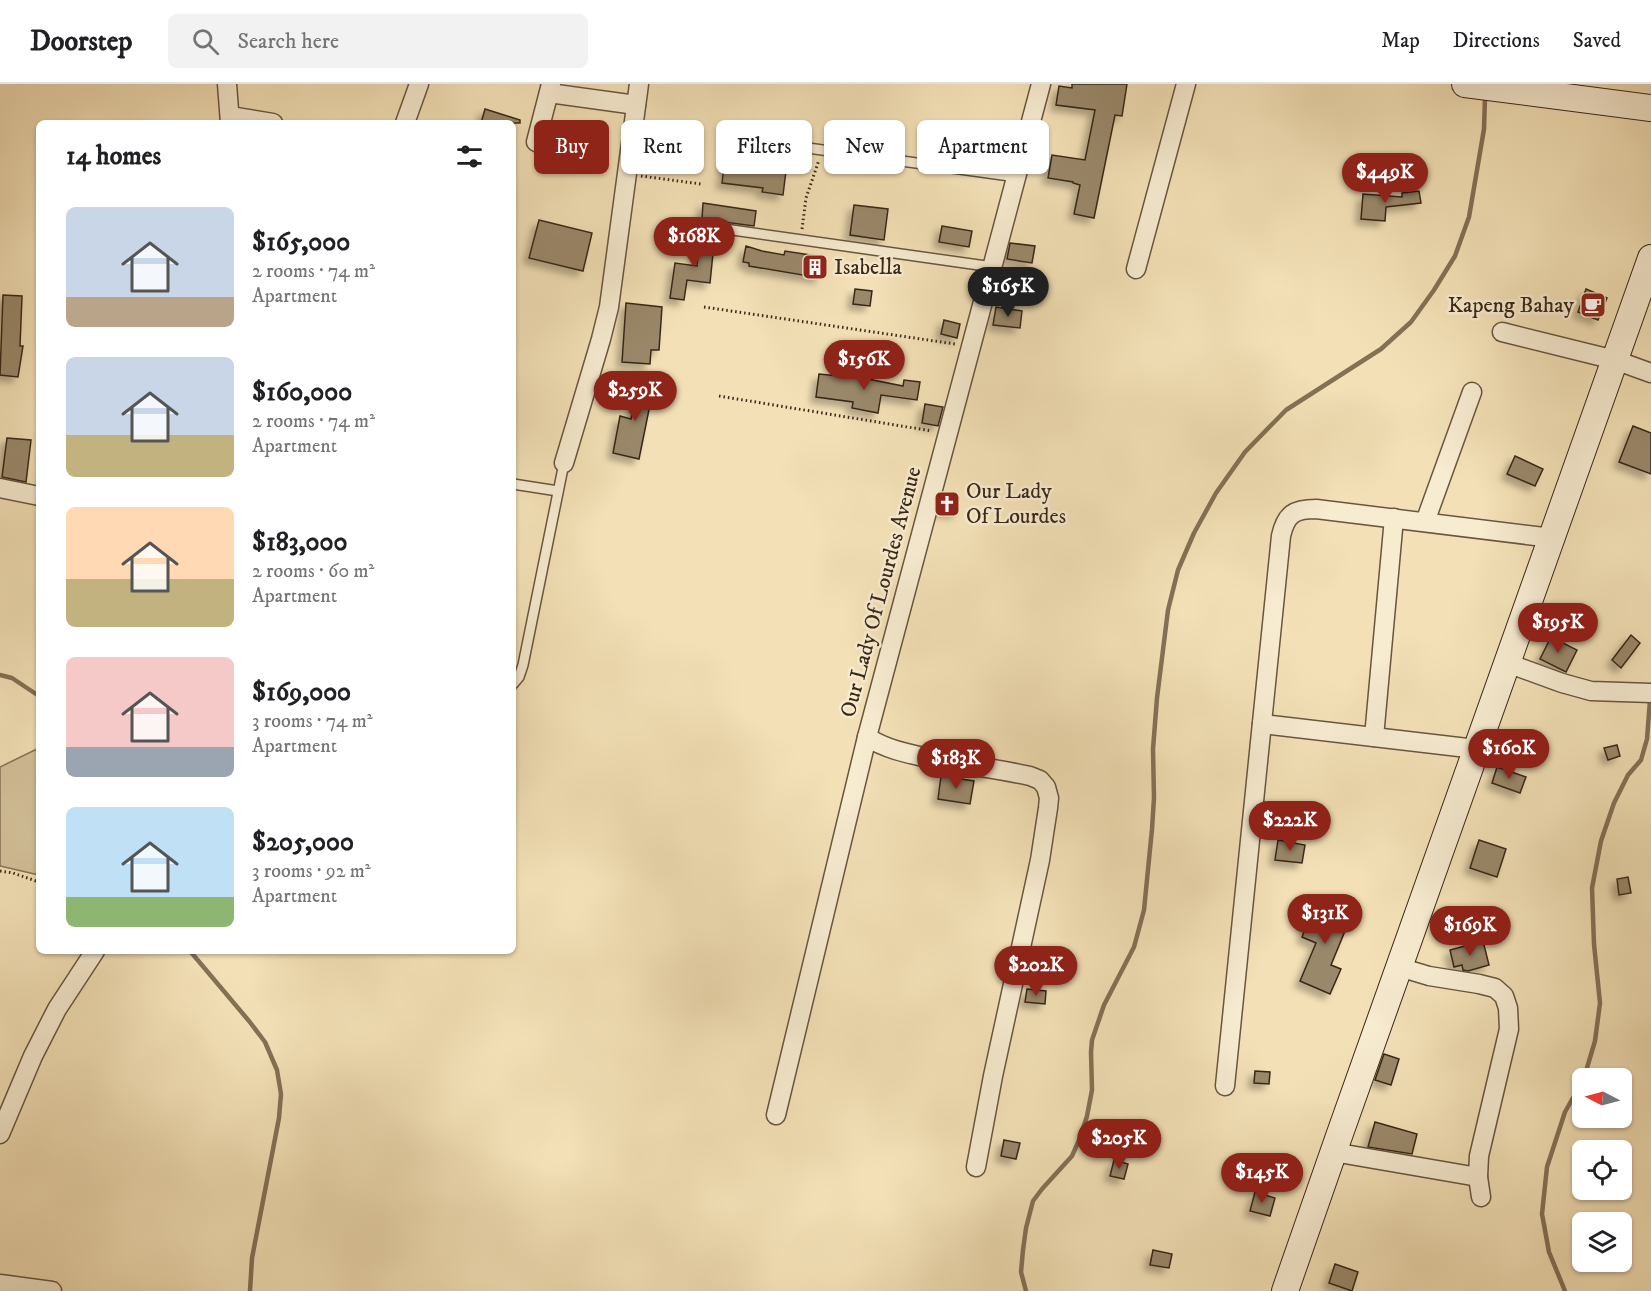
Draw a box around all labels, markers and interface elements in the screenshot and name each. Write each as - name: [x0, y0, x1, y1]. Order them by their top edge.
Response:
- search box: [168, 14, 588, 68]
- text: Doorstep: [30, 24, 132, 59]
- icon: search: [189, 25, 222, 58]
- text: Search here: [237, 28, 339, 55]
- text: Map: [1381, 28, 1420, 54]
- text: Directions: [1453, 28, 1540, 54]
- text: Saved: [1573, 28, 1621, 54]
- chip: Buy: [534, 120, 609, 174]
- chip: Rent: [621, 120, 704, 174]
- chip: Filters: [716, 120, 812, 174]
- chip: New: [824, 120, 905, 174]
- chip: Apartment: [917, 120, 1049, 174]
- text: 14 homes: [66, 140, 161, 173]
- icon: filters: [453, 140, 486, 173]
- pin: $449K: [1343, 153, 1427, 204]
- text: $449K: [1356, 160, 1414, 185]
- pin: $168K: [652, 217, 736, 268]
- text: $168K: [668, 224, 720, 249]
- text: $165,000: [252, 226, 350, 259]
- icon: home: [114, 231, 186, 303]
- building icon: Isabella: [800, 252, 830, 282]
- place label: Isabella: [834, 254, 902, 281]
- text: 2 rooms · 74 m²: [252, 259, 375, 284]
- pin: $165K: [966, 267, 1050, 318]
- text: $165K: [982, 274, 1034, 299]
- text: Apartment: [252, 284, 337, 309]
- cafe icon: Kapeng Bahay: [1578, 290, 1608, 320]
- place label: Kapeng Bahay: [1448, 292, 1575, 319]
- pin: $156K: [822, 340, 906, 391]
- text: $156K: [838, 347, 890, 372]
- pin: $259K: [593, 371, 677, 422]
- text: $160,000: [252, 376, 352, 409]
- text: $259K: [608, 378, 662, 403]
- icon: home: [114, 381, 186, 453]
- text: 2 rooms · 74 m²: [252, 409, 375, 434]
- text: Apartment: [252, 434, 337, 459]
- street label: Our Lady Of Lourdes Avenue: [835, 464, 927, 720]
- place label: Our Lady Of Lourdes: [966, 478, 1066, 530]
- church icon: Our Lady Of Lourdes: [932, 489, 962, 519]
- text: $183,000: [252, 526, 347, 559]
- icon: home: [114, 531, 186, 603]
- text: 2 rooms · 60 m²: [252, 559, 374, 584]
- text: Apartment: [252, 584, 337, 609]
- pin: $195K: [1516, 603, 1600, 654]
- text: $195K: [1532, 610, 1584, 635]
- text: $169,000: [252, 676, 351, 709]
- icon: home: [114, 681, 186, 753]
- text: 3 rooms · 74 m²: [252, 709, 373, 734]
- pin: $160K: [1467, 729, 1551, 780]
- text: Apartment: [252, 734, 337, 759]
- text: $160K: [1482, 736, 1536, 761]
- pin: $183K: [914, 739, 998, 790]
- text: $183K: [931, 746, 981, 771]
- pin: $222K: [1248, 801, 1332, 852]
- text: $222K: [1263, 808, 1317, 833]
- text: $205,000: [252, 826, 354, 859]
- icon: home: [114, 831, 186, 903]
- text: 3 rooms · 92 m²: [252, 859, 371, 884]
- text: Apartment: [252, 884, 337, 909]
- pin: $131K: [1283, 894, 1367, 945]
- text: $131K: [1301, 901, 1349, 926]
- pin: $169K: [1428, 906, 1512, 957]
- text: $169K: [1444, 913, 1496, 938]
- pin: $202K: [994, 946, 1078, 997]
- text: $202K: [1008, 953, 1064, 978]
- north arrow: [1572, 1068, 1632, 1128]
- map controls: [1572, 1068, 1632, 1272]
- pin: $205K: [1077, 1119, 1161, 1170]
- text: $205K: [1091, 1126, 1147, 1151]
- button: locate: [1572, 1140, 1632, 1200]
- pin: $145K: [1220, 1153, 1304, 1204]
- text: $145K: [1235, 1160, 1289, 1185]
- button: layers: [1572, 1212, 1632, 1272]

